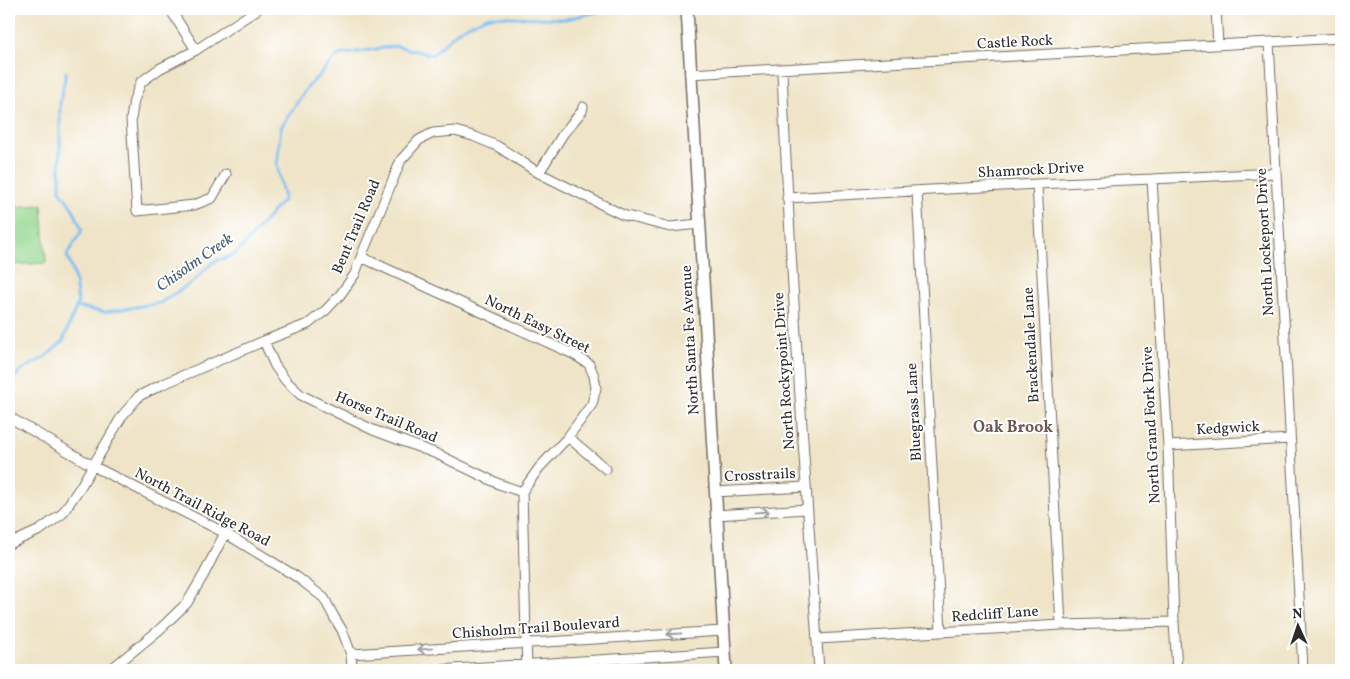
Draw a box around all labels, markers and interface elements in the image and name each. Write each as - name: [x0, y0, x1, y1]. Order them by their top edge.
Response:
- street label: Castle Rock: [977, 31, 1053, 55]
- street label: Shamrock Drive: [977, 158, 1085, 184]
- street label: North Lockeport Drive: [1252, 167, 1280, 317]
- street label: Bent Trail Road: [328, 176, 386, 278]
- water label: Chisolm Creek: [152, 228, 238, 298]
- street label: North Santa Fe Avenue: [677, 265, 705, 415]
- street label: Brackendale Lane: [1018, 287, 1046, 403]
- street label: North Easy Street: [481, 290, 593, 360]
- street label: North Rockypoint Drive: [769, 291, 801, 451]
- street label: North Grand Fork Drive: [1137, 346, 1167, 504]
- street label: Bluegrass Lane: [902, 362, 928, 462]
- street label: Horse Trail Road: [332, 387, 440, 449]
- district label: Oak Brook: [973, 417, 1053, 439]
- street label: Kedgwick: [1196, 417, 1260, 441]
- street label: North Trail Ridge Road: [130, 463, 274, 553]
- street label: Crosstrails: [724, 464, 796, 488]
- one-way arrow: [753, 508, 769, 517]
- street label: Redcliff Lane: [951, 601, 1039, 629]
- north arrow: [1272, 602, 1322, 652]
- text: N: [1292, 605, 1303, 624]
- street label: Chisholm Trail Boulevard: [451, 613, 621, 645]
- one-way arrow: [667, 629, 683, 638]
- one-way arrow: [417, 645, 433, 654]

